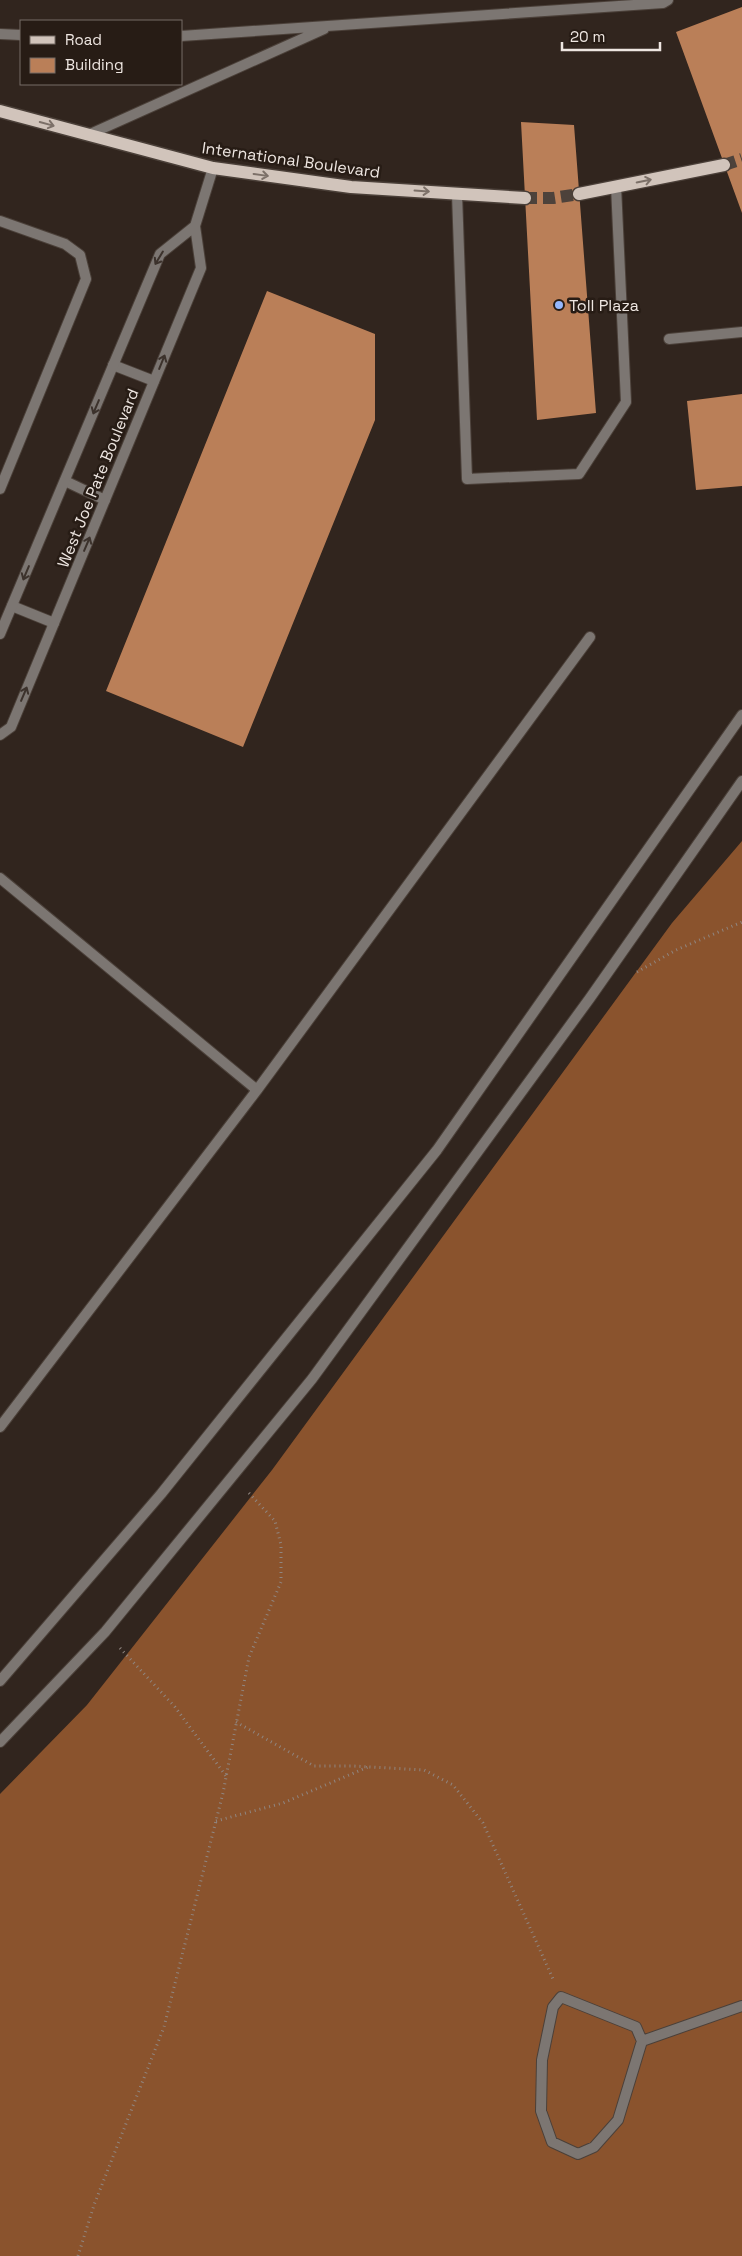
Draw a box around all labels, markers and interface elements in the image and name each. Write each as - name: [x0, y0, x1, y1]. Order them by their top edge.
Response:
- legend: [20, 20, 182, 85]
- scale bar: [562, 20, 660, 52]
- text: 20 m: [570, 27, 605, 46]
- text: Road: [65, 30, 102, 49]
- text: Building: [65, 55, 124, 74]
- one-way arrow: [39, 120, 55, 129]
- street label: International Boulevard: [201, 137, 381, 183]
- one-way arrow: [252, 170, 268, 180]
- one-way arrow: [636, 175, 652, 185]
- one-way arrow: [414, 187, 430, 196]
- one-way arrow: [154, 251, 165, 265]
- place label: Toll Plaza: [569, 295, 639, 316]
- marker: Toll Plaza: [553, 299, 565, 311]
- one-way arrow: [158, 355, 168, 370]
- street label: West Joe Pate Boulevard: [52, 385, 144, 571]
- one-way arrow: [90, 399, 100, 414]
- one-way arrow: [82, 537, 92, 552]
- one-way arrow: [20, 565, 30, 580]
- one-way arrow: [20, 687, 30, 702]

